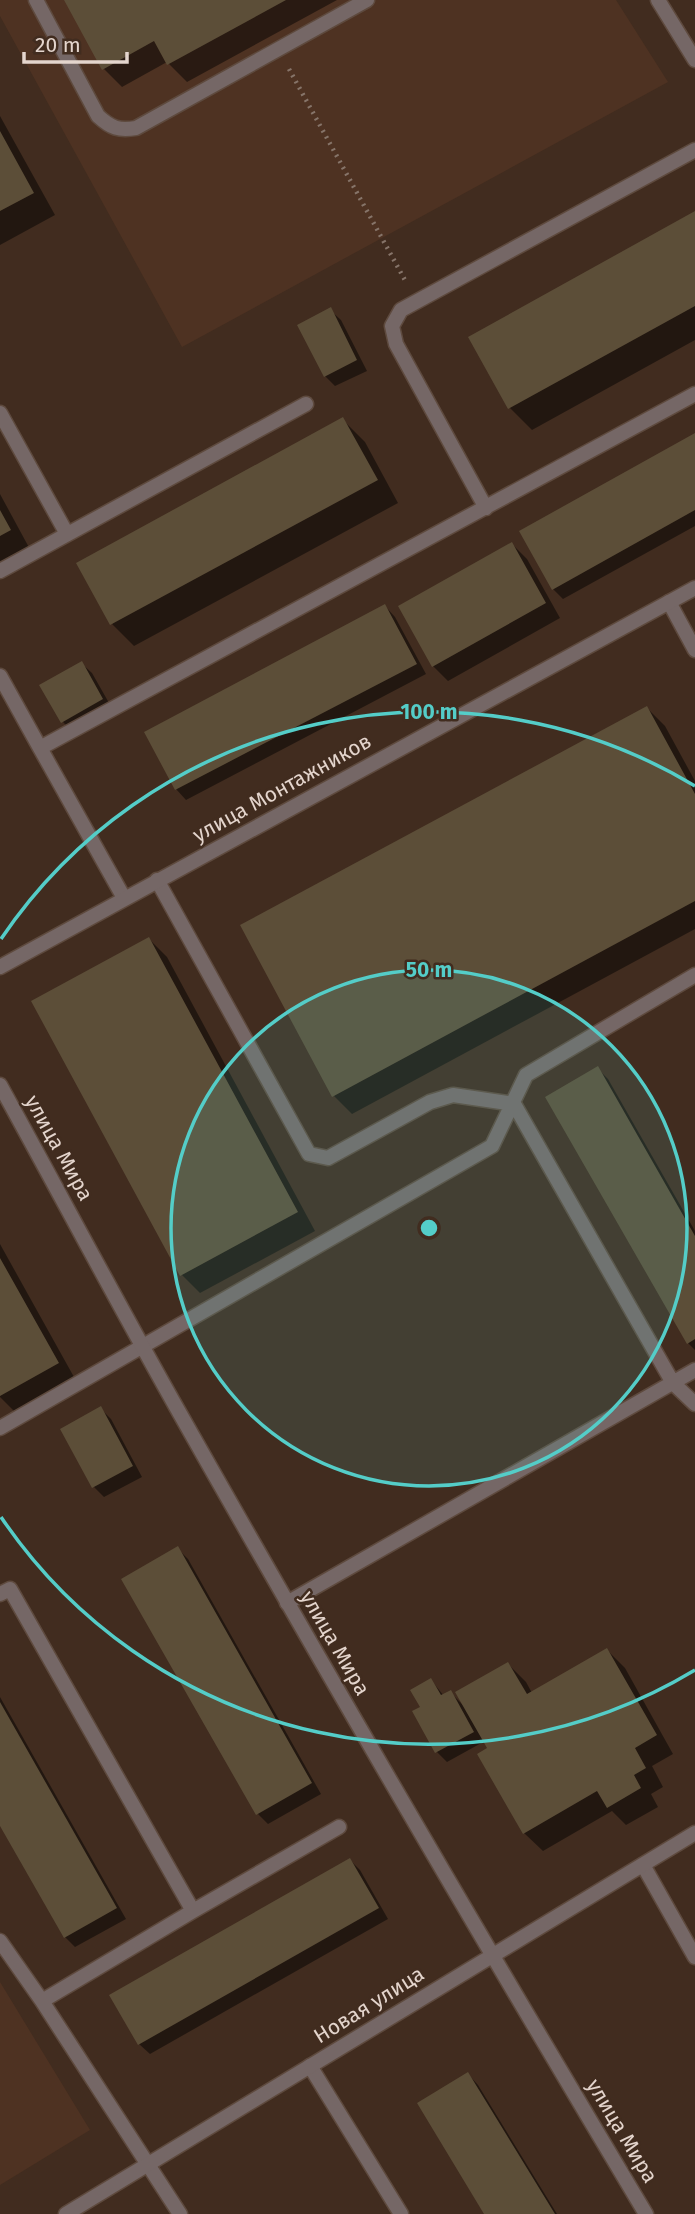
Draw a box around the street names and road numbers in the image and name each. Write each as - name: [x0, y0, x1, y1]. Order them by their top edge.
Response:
- street label: улица Монтажников: [188, 728, 376, 848]
- street label: улица Мира: [19, 1091, 99, 1205]
- street label: улица Мира: [295, 1586, 375, 1700]
- street label: Новая улица: [309, 1961, 429, 2049]
- street label: улица Мира: [581, 2074, 663, 2188]

